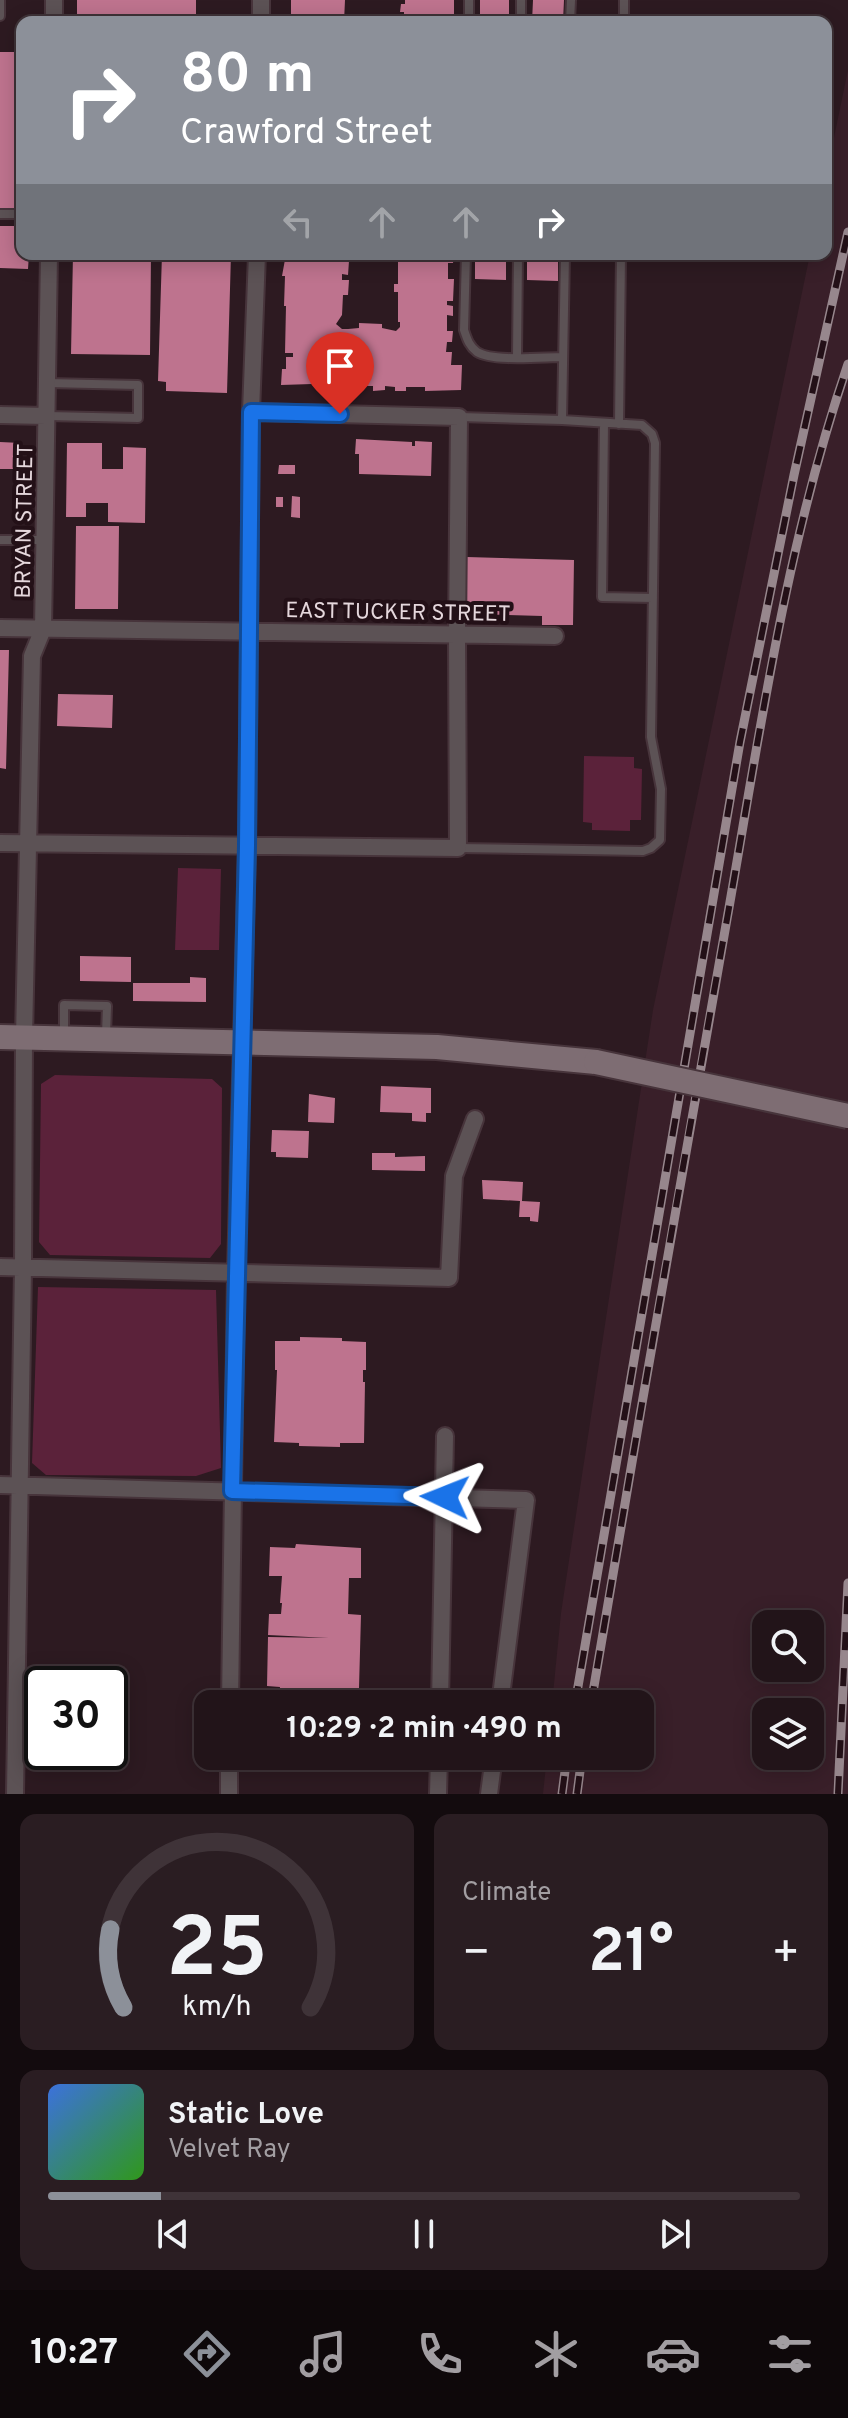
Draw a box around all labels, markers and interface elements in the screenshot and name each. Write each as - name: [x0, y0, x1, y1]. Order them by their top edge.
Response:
- text: 80 m: [180, 42, 314, 112]
- icon: right: [48, 48, 152, 152]
- text: Crawford Street: [180, 111, 433, 157]
- icon: left: [276, 200, 320, 244]
- icon: ahead: [360, 200, 404, 244]
- icon: ahead: [444, 200, 488, 244]
- icon: right: [528, 200, 572, 244]
- pin: [306, 332, 374, 414]
- icon: arrive: [318, 344, 362, 388]
- street label: BRYAN STREET: [11, 443, 40, 599]
- street label: EAST TUCKER STREET: [285, 598, 511, 629]
- position arrow: [403, 1455, 487, 1539]
- map controls: [752, 1610, 824, 1770]
- button: search: [752, 1610, 824, 1682]
- speed limit sign: 30: [24, 1666, 128, 1770]
- button: layers: [752, 1698, 824, 1770]
- text: 10:29 · 2 min · 490 m: [286, 1711, 562, 1748]
- text: Climate: [462, 1877, 551, 1910]
- text: 25: [166, 1901, 268, 2006]
- text: 21°: [588, 1917, 674, 1993]
- text: −: [462, 1927, 490, 1983]
- text: +: [772, 1927, 800, 1983]
- text: km/h: [182, 1990, 252, 2026]
- text: Static Love: [168, 2097, 324, 2134]
- text: Velvet Ray: [168, 2134, 291, 2167]
- icon: previous: [151, 2212, 195, 2256]
- icon: pause: [402, 2212, 446, 2256]
- icon: next: [653, 2212, 697, 2256]
- icon: directions: [179, 2326, 235, 2382]
- icon: music: [295, 2326, 351, 2382]
- icon: phone: [412, 2326, 468, 2382]
- icon: climate: [528, 2326, 584, 2382]
- icon: car: [645, 2326, 701, 2382]
- icon: filters: [762, 2326, 818, 2382]
- text: 10:27: [30, 2331, 118, 2377]

